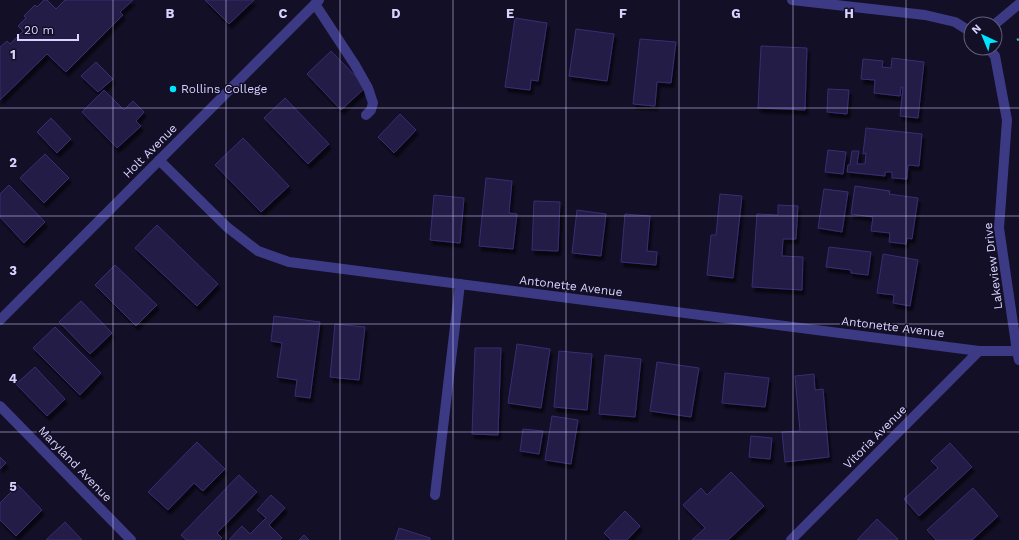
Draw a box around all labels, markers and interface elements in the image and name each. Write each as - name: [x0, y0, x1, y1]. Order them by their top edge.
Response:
- text: B: [166, 6, 175, 21]
- text: C: [279, 6, 288, 21]
- text: D: [391, 6, 401, 21]
- text: E: [506, 6, 514, 21]
- text: F: [619, 6, 627, 21]
- text: G: [731, 6, 741, 21]
- text: H: [844, 6, 854, 21]
- scale bar: [18, 16, 78, 42]
- north arrow: [963, 16, 1003, 56]
- text: N: [969, 22, 984, 37]
- text: 20 m: [24, 23, 54, 37]
- text: 1: [10, 47, 16, 62]
- place label: Rollins College: [181, 82, 267, 96]
- marker: Rollins College: [168, 84, 178, 94]
- street label: Holt Avenue: [120, 121, 180, 181]
- text: 2: [9, 155, 17, 170]
- street label: Lakeview Drive: [981, 222, 1005, 310]
- text: 3: [9, 263, 17, 278]
- street label: Antonette Avenue: [519, 273, 624, 299]
- street label: Antonette Avenue: [841, 314, 946, 340]
- text: 4: [9, 371, 18, 386]
- street label: Vitoria Avenue: [840, 402, 910, 472]
- street label: Maryland Avenue: [35, 423, 115, 505]
- text: 5: [9, 479, 17, 494]

